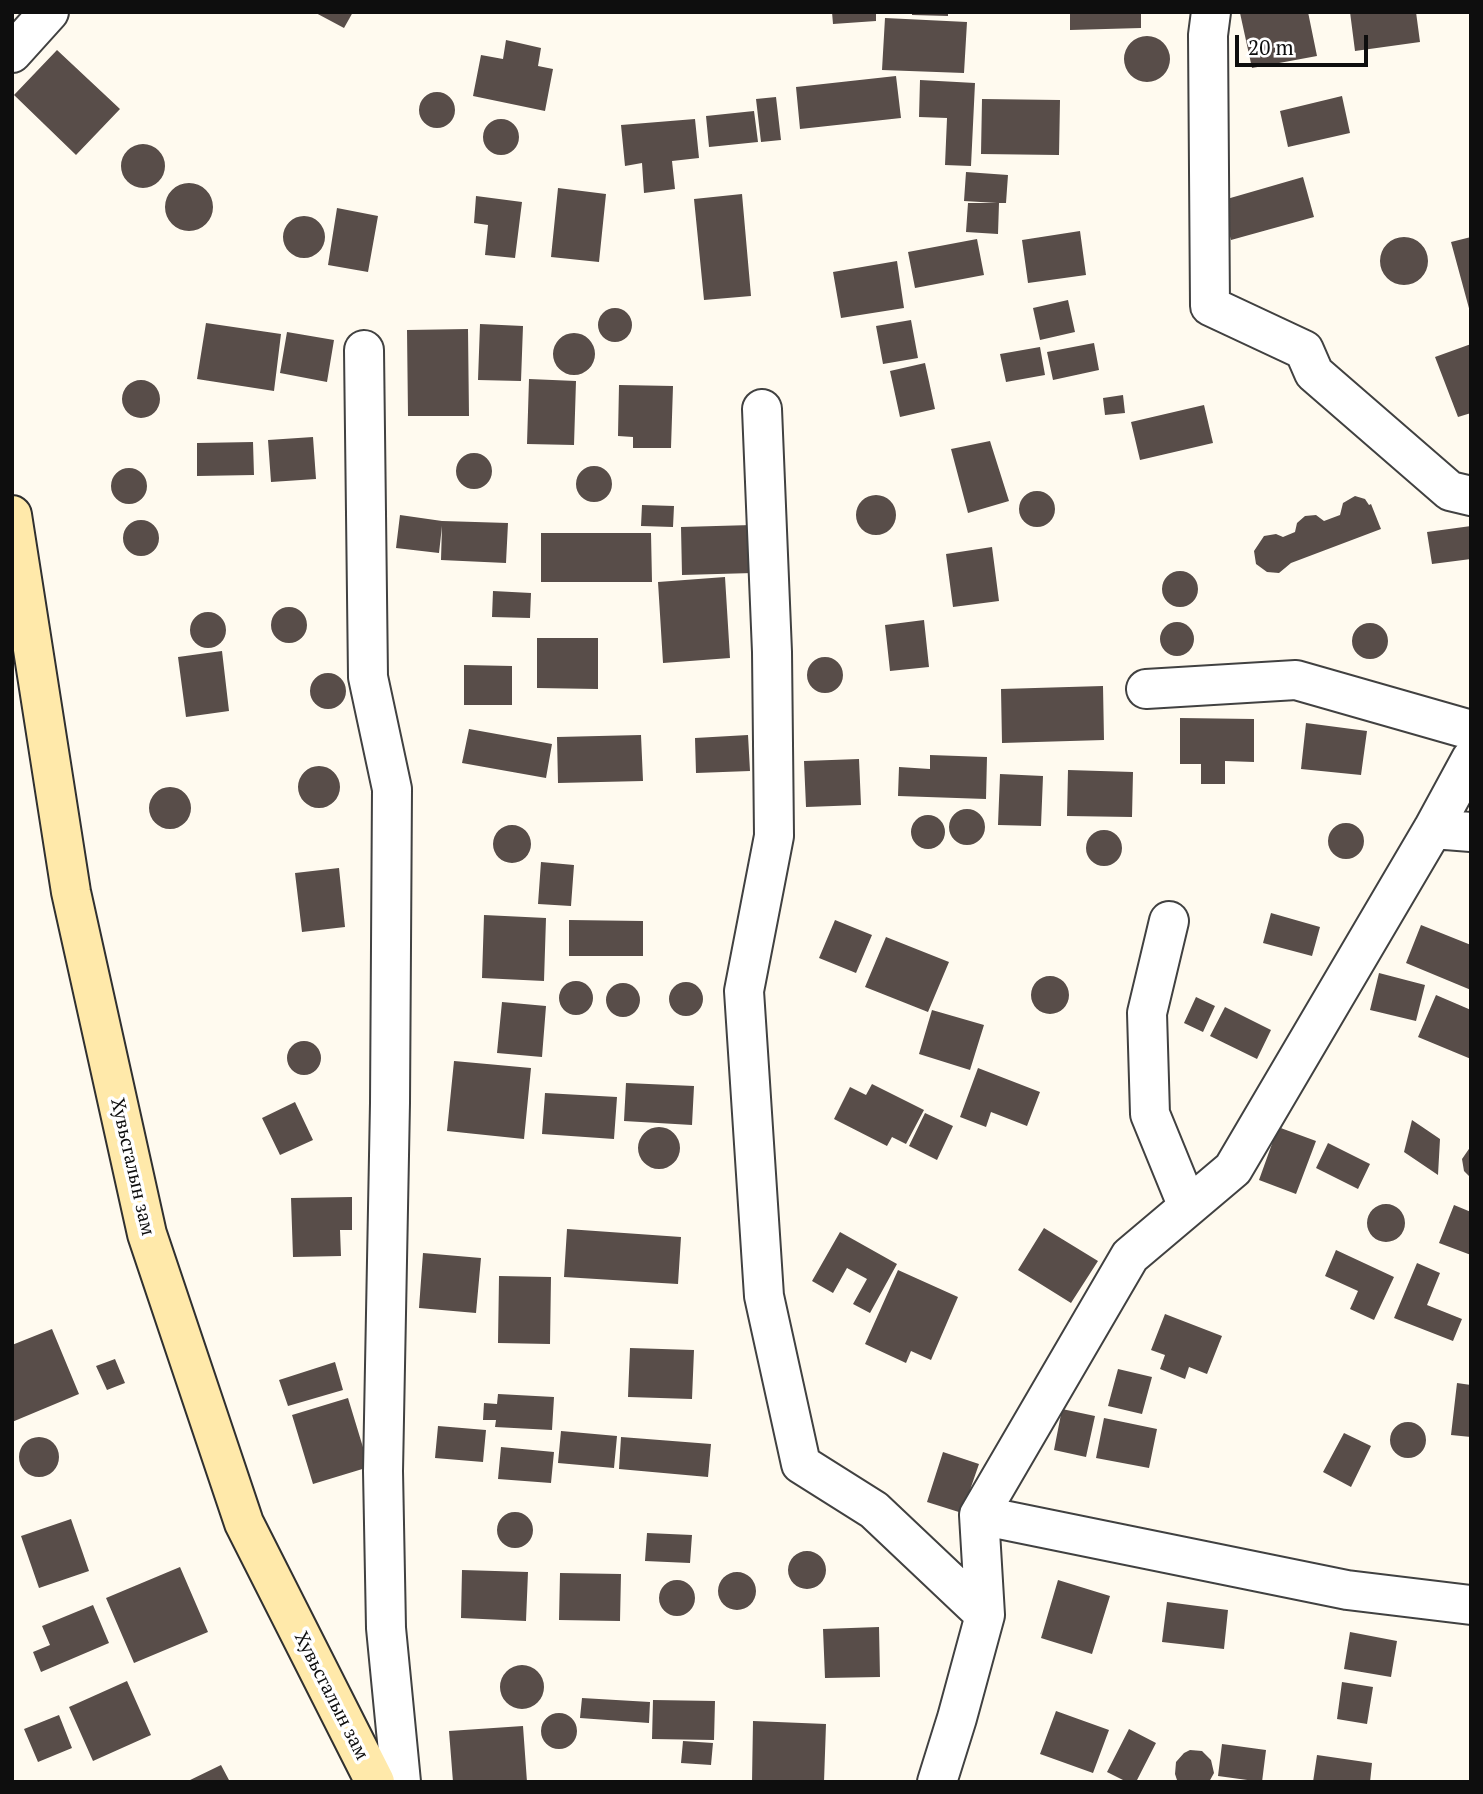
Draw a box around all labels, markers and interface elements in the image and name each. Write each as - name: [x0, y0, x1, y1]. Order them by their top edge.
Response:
- scale bar: [1238, 21, 1371, 65]
- text: 20 m: [1248, 33, 1294, 61]
- street label: Хувьсгалын зам: [105, 1096, 159, 1238]
- street label: Хувьсгалын зам: [289, 1628, 373, 1764]

